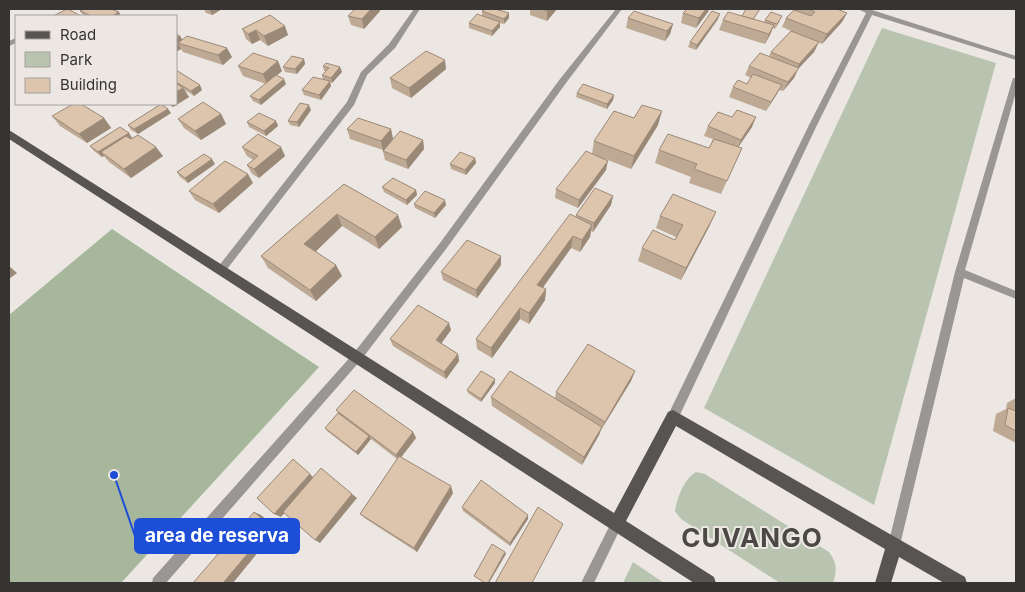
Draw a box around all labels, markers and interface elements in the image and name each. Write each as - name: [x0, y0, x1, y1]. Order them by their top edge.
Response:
- legend: [15, 15, 178, 105]
- text: Road: [60, 25, 96, 44]
- text: Park: [60, 50, 93, 69]
- text: Building: [60, 75, 117, 94]
- callout: area de reserva: [135, 519, 299, 553]
- district label: CUVANGO: [681, 522, 823, 553]
- text: area de reserva: [145, 524, 289, 547]

